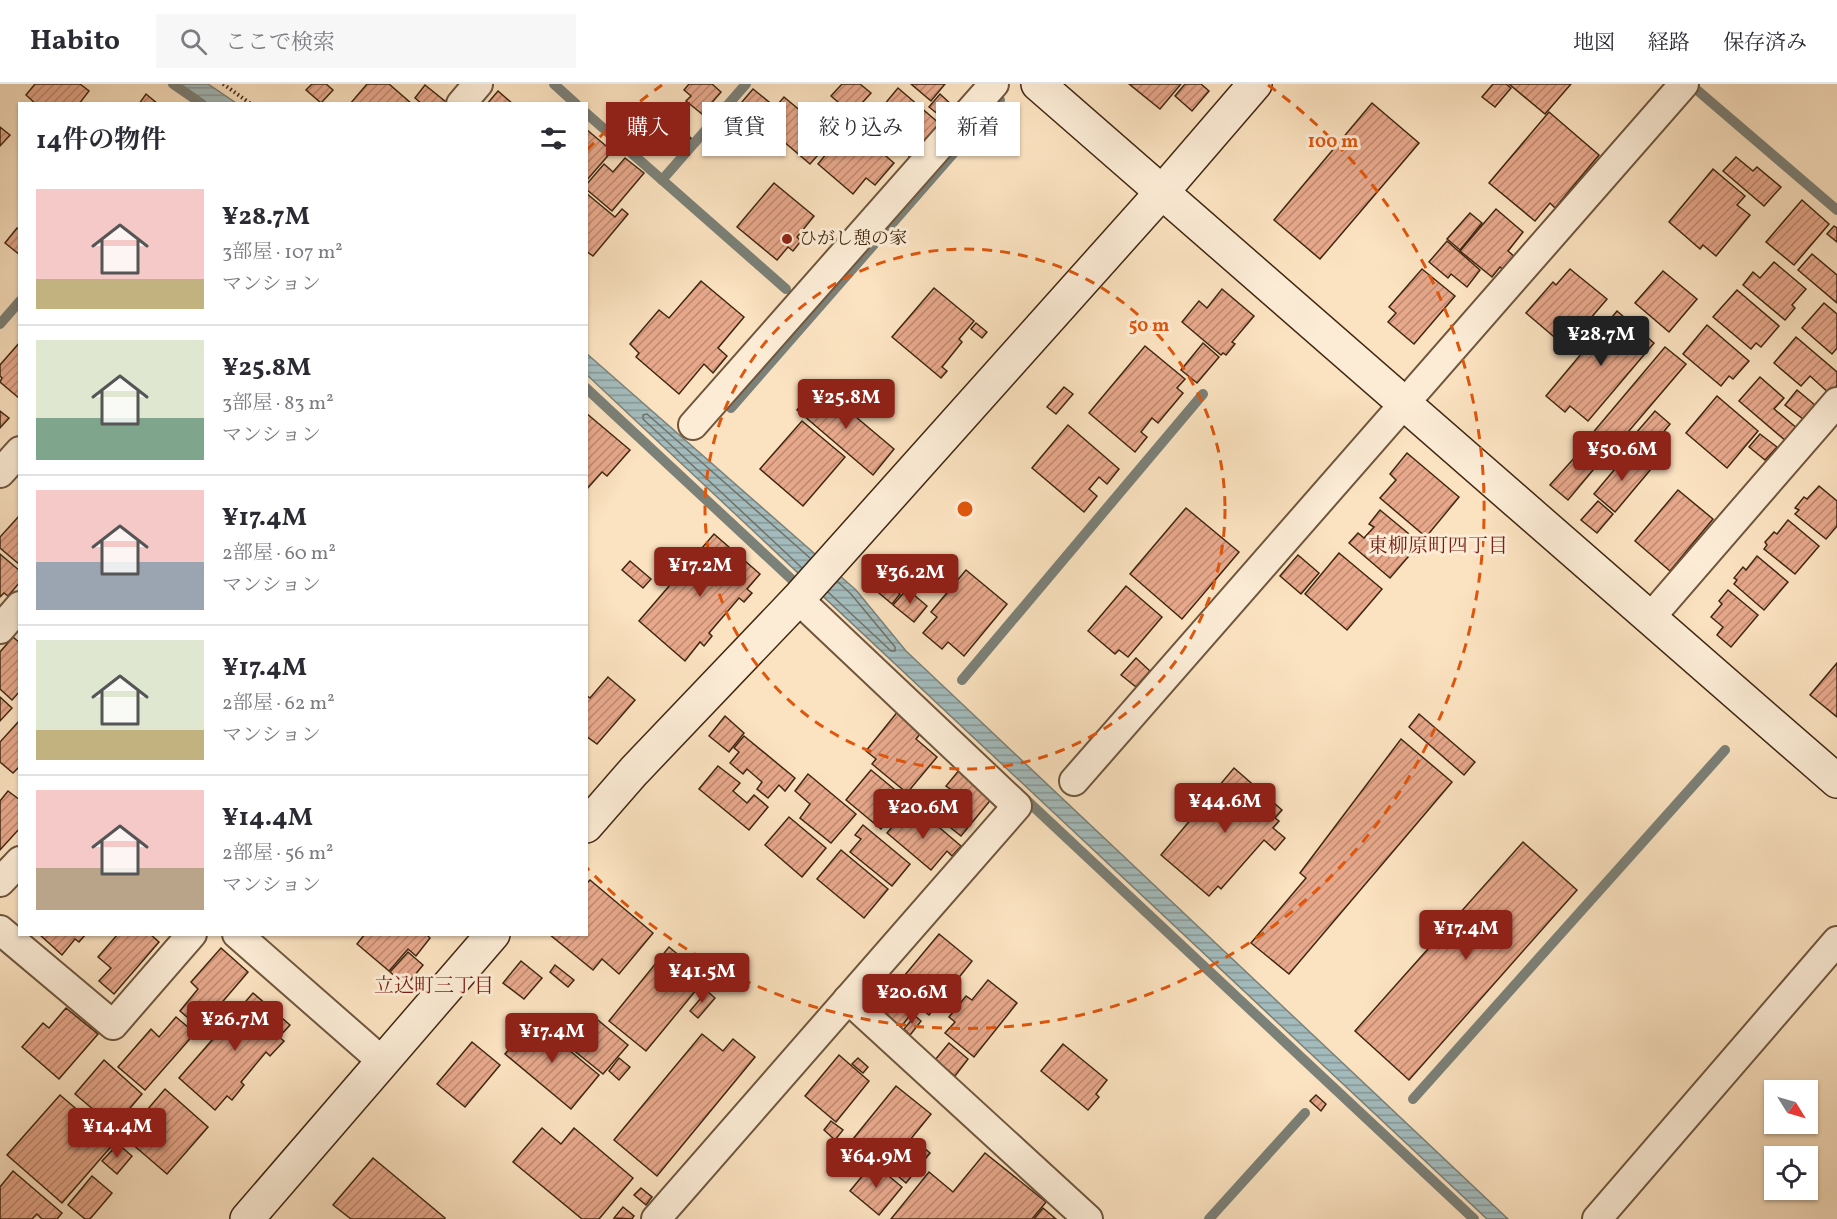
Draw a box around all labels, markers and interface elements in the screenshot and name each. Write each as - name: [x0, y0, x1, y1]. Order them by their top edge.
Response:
- search box: [156, 14, 576, 68]
- text: Habito: [30, 22, 120, 61]
- icon: search: [177, 25, 210, 58]
- text: ここで検索: [225, 28, 335, 59]
- text: 地図: [1573, 29, 1615, 58]
- text: 経路: [1648, 29, 1690, 58]
- text: 保存済み: [1723, 29, 1807, 58]
- chip: 購入: [606, 102, 690, 156]
- chip: 賃貸: [702, 102, 786, 156]
- chip: 絞り込み: [798, 102, 924, 156]
- chip: 新着: [936, 102, 1020, 156]
- icon: filters: [537, 122, 570, 155]
- text: 14件の物件: [36, 123, 166, 159]
- text: 100 m: [1308, 130, 1358, 155]
- text: ¥28.7M: [222, 199, 310, 235]
- icon: home: [84, 213, 156, 285]
- place label: ひがし憩の家: [799, 227, 907, 252]
- marker: ひがし憩の家: [780, 232, 794, 246]
- text: 3部屋 · 107 m²: [222, 239, 343, 267]
- text: マンション: [222, 271, 321, 299]
- text: 50 m: [1129, 314, 1169, 339]
- pin: ¥28.7M: [1552, 316, 1650, 367]
- text: ¥28.7M: [1567, 321, 1635, 349]
- text: ¥25.8M: [222, 350, 311, 386]
- icon: home: [84, 364, 156, 436]
- pin: ¥25.8M: [797, 379, 895, 430]
- text: ¥25.8M: [812, 384, 880, 412]
- text: 3部屋 · 83 m²: [222, 390, 334, 418]
- text: マンション: [222, 422, 321, 450]
- pin: ¥50.6M: [1573, 431, 1671, 482]
- text: ¥50.6M: [1587, 436, 1657, 464]
- centre of rings: [955, 499, 975, 519]
- text: ¥17.4M: [222, 500, 307, 536]
- icon: home: [84, 514, 156, 586]
- district label: 東柳原町四丁目: [1368, 533, 1508, 561]
- text: 2部屋 · 60 m²: [222, 540, 336, 568]
- pin: ¥17.2M: [651, 547, 749, 598]
- text: ¥17.2M: [668, 552, 732, 580]
- pin: ¥36.2M: [861, 554, 959, 605]
- text: ¥36.2M: [875, 559, 945, 587]
- text: マンション: [222, 572, 321, 600]
- text: ¥17.4M: [222, 650, 307, 686]
- icon: home: [84, 664, 156, 736]
- text: 2部屋 · 62 m²: [222, 690, 335, 718]
- text: マンション: [222, 722, 321, 750]
- pin: ¥44.6M: [1176, 783, 1274, 834]
- text: ¥44.6M: [1189, 788, 1261, 816]
- pin: ¥20.6M: [874, 789, 972, 840]
- text: ¥20.6M: [887, 794, 959, 822]
- text: ¥14.4M: [222, 800, 313, 836]
- icon: home: [84, 814, 156, 886]
- text: 2部屋 · 56 m²: [222, 840, 334, 868]
- text: マンション: [222, 872, 321, 900]
- pin: ¥17.4M: [1417, 910, 1515, 961]
- text: ¥17.4M: [1433, 915, 1499, 943]
- pin: ¥41.5M: [653, 953, 751, 1004]
- text: ¥41.5M: [668, 958, 736, 986]
- district label: 立込町三丁目: [374, 973, 494, 1001]
- pin: ¥20.6M: [863, 974, 961, 1025]
- text: ¥20.6M: [876, 979, 948, 1007]
- pin: ¥26.7M: [186, 1001, 284, 1052]
- text: ¥26.7M: [201, 1006, 269, 1034]
- pin: ¥17.4M: [503, 1013, 601, 1064]
- text: ¥17.4M: [519, 1018, 585, 1046]
- north arrow: [1764, 1080, 1818, 1134]
- map controls: [1764, 1080, 1818, 1200]
- pin: ¥14.4M: [68, 1108, 166, 1159]
- text: ¥14.4M: [82, 1113, 152, 1141]
- pin: ¥64.9M: [827, 1138, 925, 1189]
- text: ¥64.9M: [840, 1143, 912, 1171]
- button: locate: [1764, 1146, 1818, 1200]

